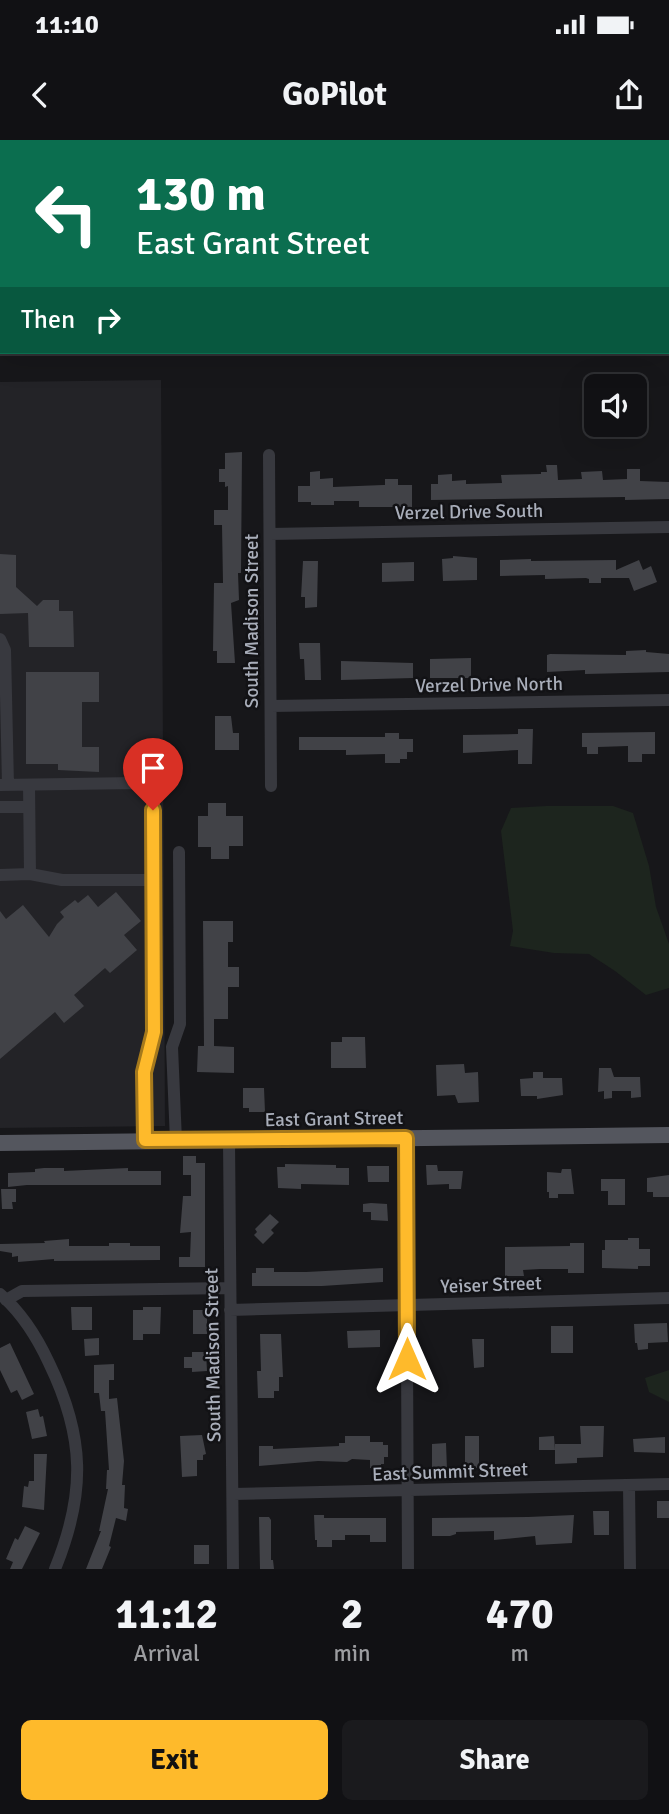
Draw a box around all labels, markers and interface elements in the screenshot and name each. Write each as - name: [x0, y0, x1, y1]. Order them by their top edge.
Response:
- text: 11:10: [35, 9, 99, 41]
- text: GoPilot: [282, 75, 387, 114]
- icon: back: [21, 76, 59, 114]
- icon: share: [610, 76, 648, 114]
- text: 130 m: [136, 164, 266, 224]
- icon: left: [21, 168, 112, 259]
- text: East Grant Street: [136, 224, 370, 263]
- icon: right: [89, 301, 127, 339]
- text: Then: [21, 304, 75, 336]
- map controls: [584, 374, 647, 437]
- button: sound: [584, 374, 647, 437]
- street label: Verzel Drive South: [395, 499, 544, 525]
- street label: South Madison Street: [240, 534, 264, 708]
- street label: Verzel Drive North: [415, 672, 563, 698]
- pin: [123, 738, 183, 810]
- icon: arrive: [134, 749, 172, 787]
- street label: East Grant Street: [264, 1106, 404, 1132]
- street label: South Madison Street: [199, 1267, 227, 1442]
- street label: Yeiser Street: [440, 1271, 543, 1299]
- position arrow: [370, 1322, 444, 1396]
- street label: East Summit Street: [372, 1457, 529, 1487]
- text: 11:12: [115, 1589, 218, 1640]
- text: 2: [341, 1589, 363, 1640]
- text: 470: [486, 1589, 554, 1640]
- text: Arrival: [134, 1639, 200, 1668]
- text: min: [333, 1639, 371, 1668]
- text: m: [511, 1639, 529, 1668]
- button: Exit: [21, 1720, 328, 1800]
- button: Share: [342, 1720, 648, 1800]

